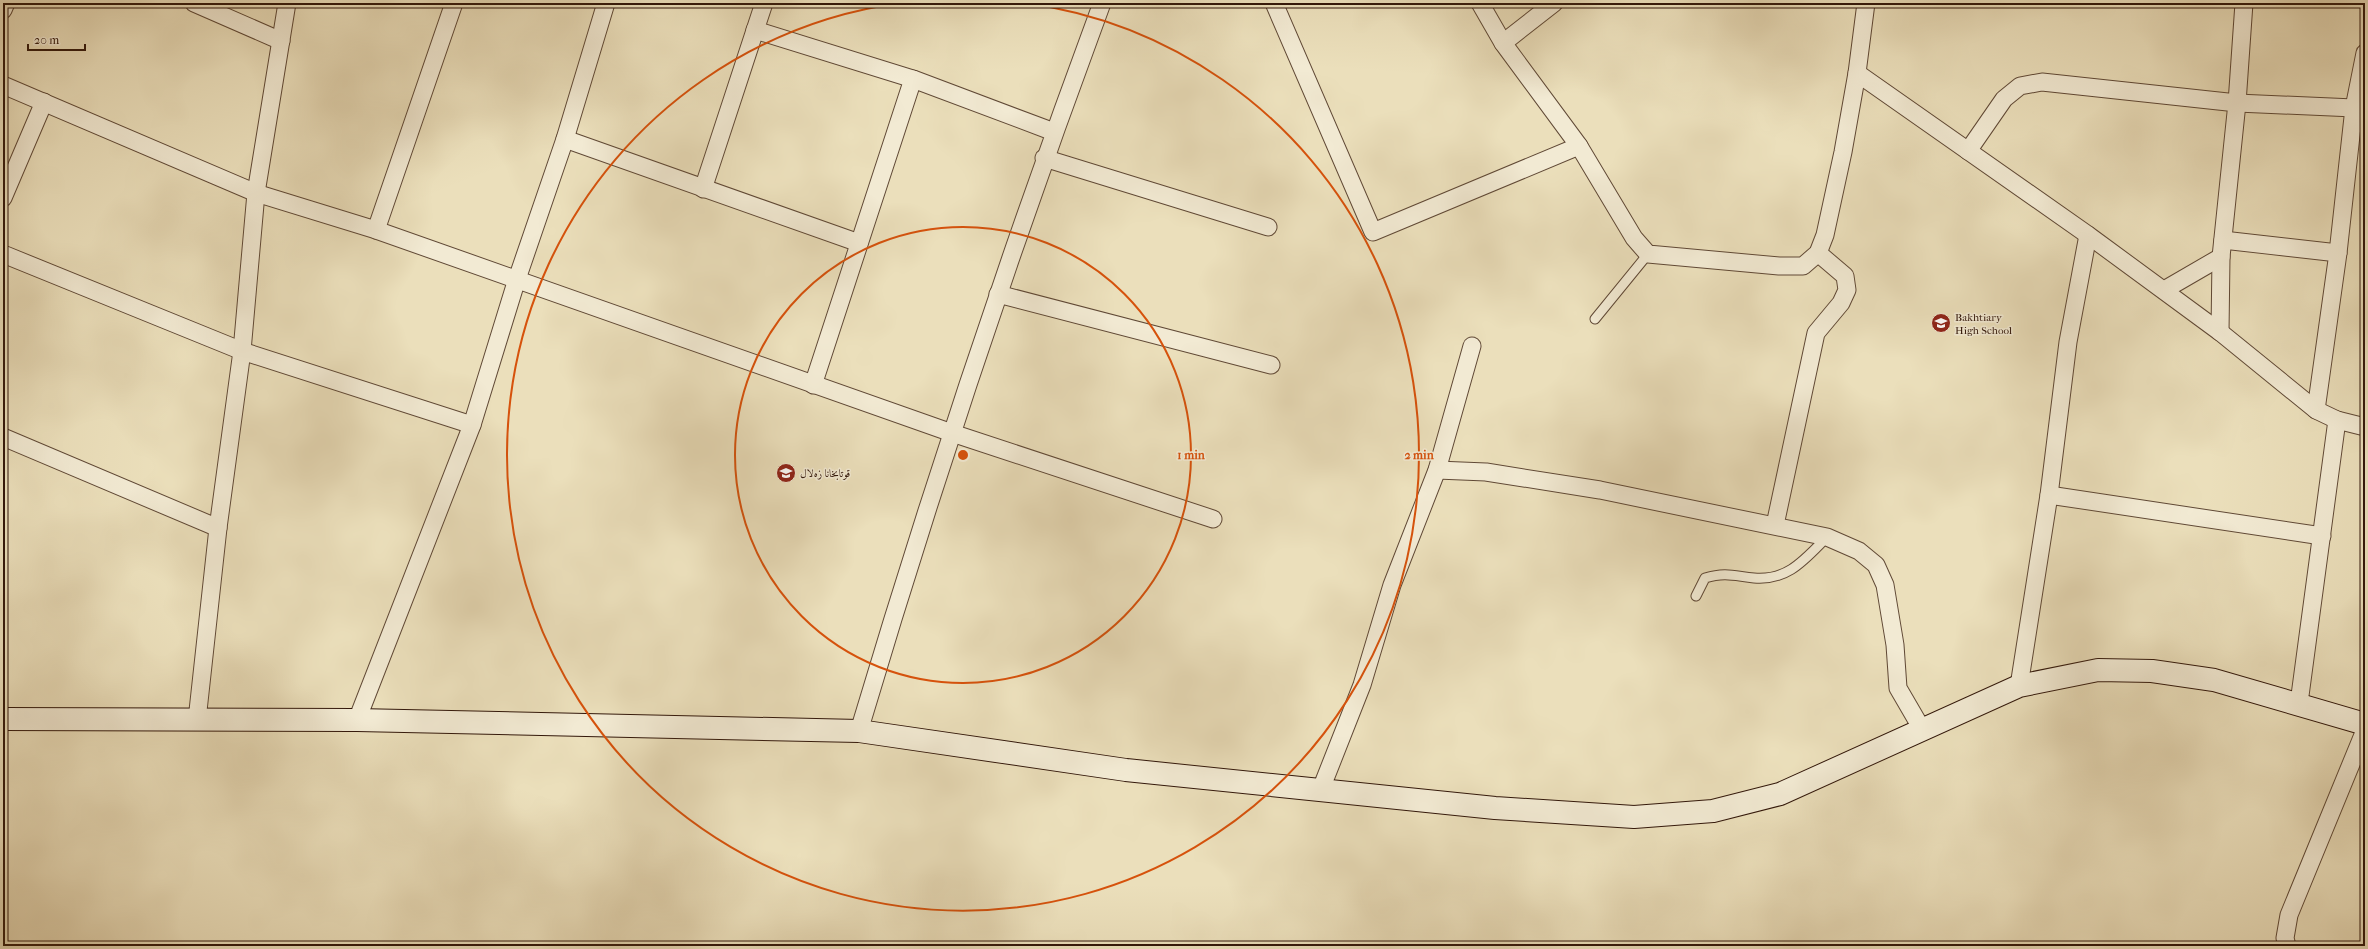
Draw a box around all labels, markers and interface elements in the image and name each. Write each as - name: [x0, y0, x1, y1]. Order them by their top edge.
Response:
- scale bar: [28, 26, 85, 52]
- text: 20 m: [34, 33, 59, 47]
- place label: Bakhtiary High School: [1955, 311, 2012, 337]
- school or university icon: Bakhtiary High School: [1930, 312, 1952, 334]
- centre of rings: [956, 448, 970, 462]
- text: 1 min: [1177, 448, 1206, 462]
- text: 2 min: [1404, 448, 1435, 462]
- school or university icon: قوتابخانا زەلال: [775, 462, 797, 484]
- place label: قوتابخانا زەلال: [800, 467, 850, 480]

